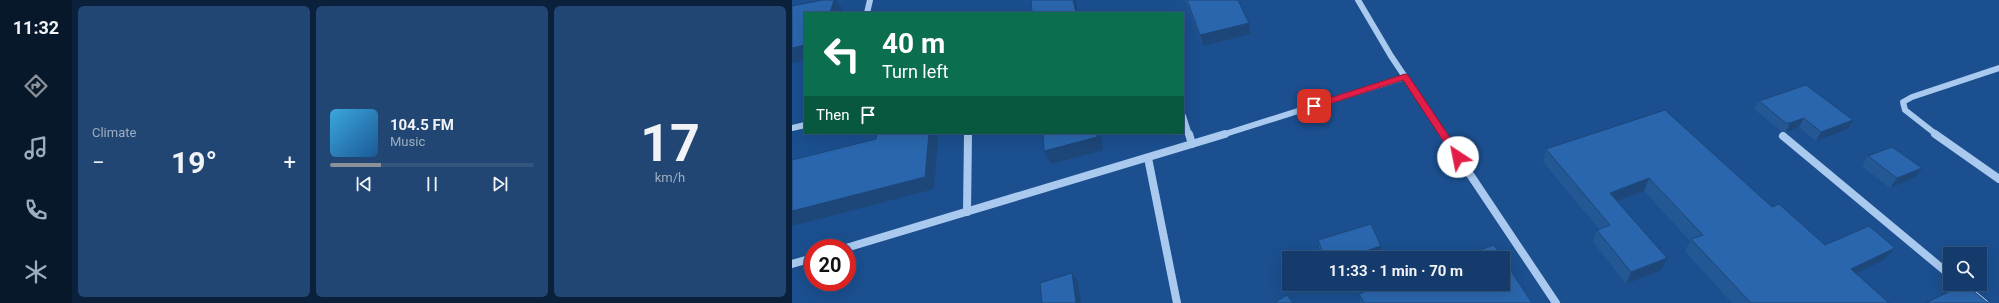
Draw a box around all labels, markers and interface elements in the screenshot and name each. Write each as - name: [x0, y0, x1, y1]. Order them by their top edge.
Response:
- text: 11:32: [13, 17, 59, 38]
- text: 40 m: [882, 27, 945, 60]
- icon: left: [816, 28, 868, 80]
- text: Turn left: [882, 61, 948, 82]
- icon: directions: [22, 72, 50, 100]
- pin: [1297, 89, 1331, 123]
- icon: arrive: [1303, 95, 1325, 117]
- icon: arrive: [857, 104, 879, 126]
- text: Then: [816, 106, 849, 124]
- text: 17: [640, 113, 700, 174]
- text: 104.5 FM: [390, 116, 454, 134]
- text: Climate: [92, 125, 136, 140]
- icon: music: [22, 134, 50, 162]
- text: Music: [390, 134, 425, 149]
- position arrow: [1437, 136, 1479, 178]
- text: 19°: [171, 145, 217, 180]
- text: −: [92, 150, 105, 175]
- text: +: [284, 150, 296, 175]
- text: km/h: [655, 170, 685, 185]
- icon: previous: [353, 173, 375, 195]
- icon: pause: [421, 173, 443, 195]
- icon: next: [489, 173, 511, 195]
- icon: phone: [22, 196, 50, 224]
- speed limit sign: 20: [804, 239, 856, 291]
- map controls: [1943, 247, 1987, 291]
- button: search: [1943, 247, 1987, 291]
- icon: climate: [22, 258, 50, 286]
- text: 11:33 · 1 min · 70 m: [1329, 262, 1463, 280]

